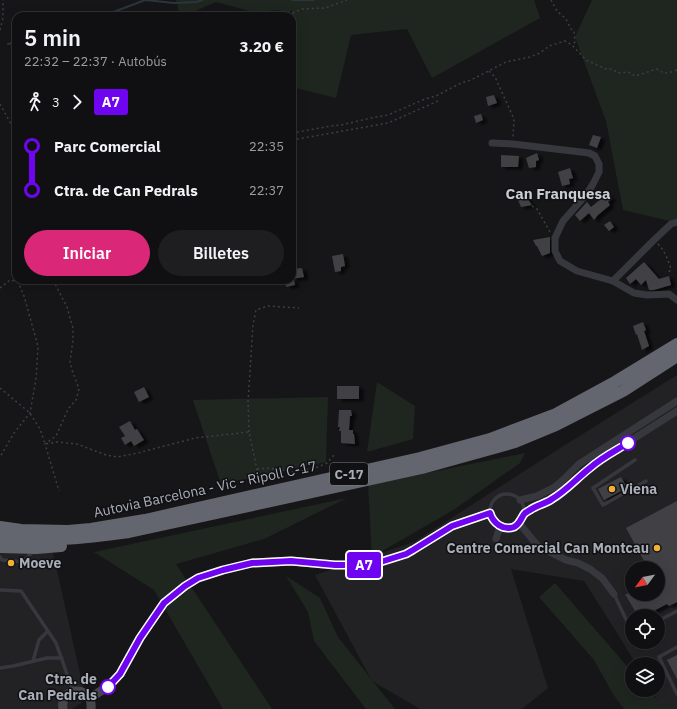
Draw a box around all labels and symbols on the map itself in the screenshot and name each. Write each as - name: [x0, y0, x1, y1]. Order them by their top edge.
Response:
- district label: Can Franquesa: [505, 184, 611, 203]
- unlabelled marker: [620, 435, 636, 451]
- street label: Autovia Barcelona - Vic - Ripoll C-17: [92, 457, 318, 521]
- road number: C-17: [330, 463, 368, 485]
- place label: Viena: [620, 480, 657, 498]
- marker: Viena: [607, 484, 617, 494]
- place label: Centre Comercial Can Montcau: [447, 539, 649, 557]
- marker: Centre Comercial Can Montcau: [652, 543, 662, 553]
- line badge: A7: [346, 552, 382, 578]
- place label: Moeve: [19, 554, 62, 572]
- marker: Moeve: [6, 558, 16, 568]
- north arrow: [625, 561, 665, 601]
- place label: Ctra. de Can Pedrals: [18, 670, 97, 704]
- marker: Ctra. de Can Pedrals: [100, 679, 116, 695]

